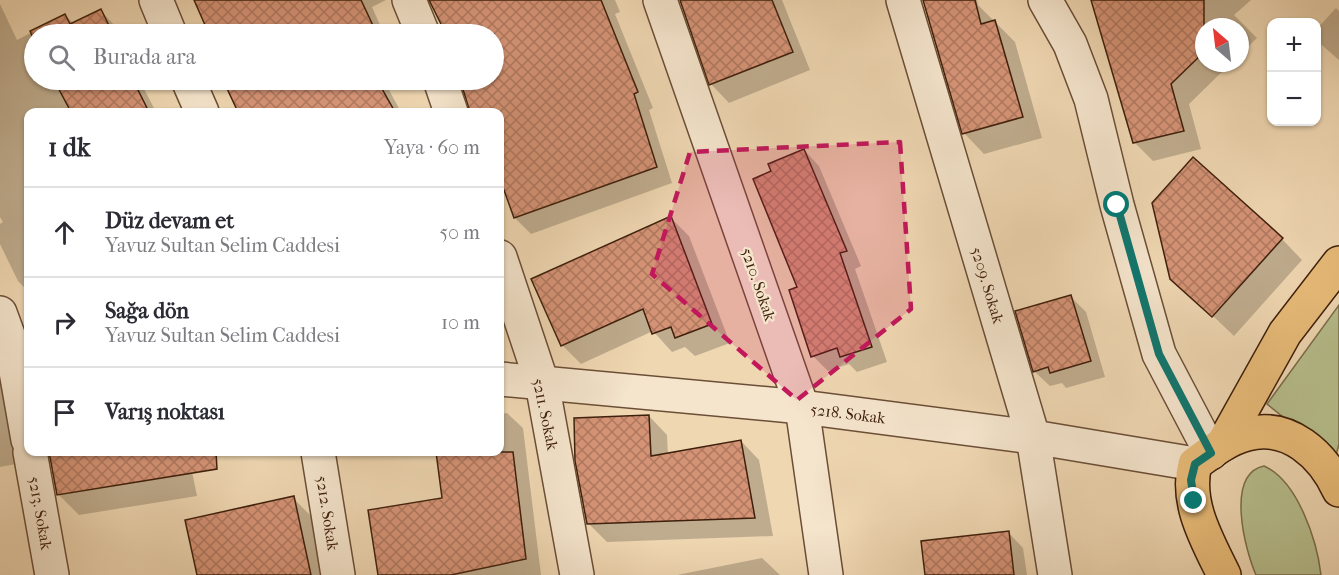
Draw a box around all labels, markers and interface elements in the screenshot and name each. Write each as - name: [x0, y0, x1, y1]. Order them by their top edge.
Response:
- north arrow: [1195, 18, 1249, 72]
- map controls: [1267, 18, 1321, 126]
- button: +: [1267, 18, 1321, 72]
- search box: [24, 24, 504, 90]
- icon: search: [45, 41, 78, 74]
- text: Burada ara: [93, 44, 196, 70]
- button: −: [1267, 72, 1321, 126]
- text: 1 dk: [48, 132, 90, 163]
- text: Yaya · 60 m: [384, 136, 480, 159]
- route start: [1103, 191, 1129, 217]
- text: Düz devam et: [105, 208, 234, 234]
- icon: ahead: [48, 216, 81, 249]
- text: 50 m: [439, 221, 480, 244]
- text: Yavuz Sultan Selim Caddesi: [105, 234, 340, 257]
- street label: 5210. Sokak: [737, 245, 780, 324]
- street label: 5209. Sokak: [967, 245, 1008, 326]
- text: Sağa dön: [105, 298, 189, 324]
- icon: right: [48, 306, 81, 339]
- text: 10 m: [441, 311, 480, 334]
- text: Yavuz Sultan Selim Caddesi: [105, 324, 340, 347]
- street label: 5211. Sokak: [529, 376, 563, 453]
- icon: arrive: [48, 396, 81, 429]
- text: Varış noktası: [105, 399, 224, 425]
- street label: 5218. Sokak: [809, 399, 887, 428]
- street label: 5212. Sokak: [312, 474, 343, 553]
- street label: 5213. Sokak: [25, 475, 56, 552]
- route end: [1180, 487, 1206, 513]

